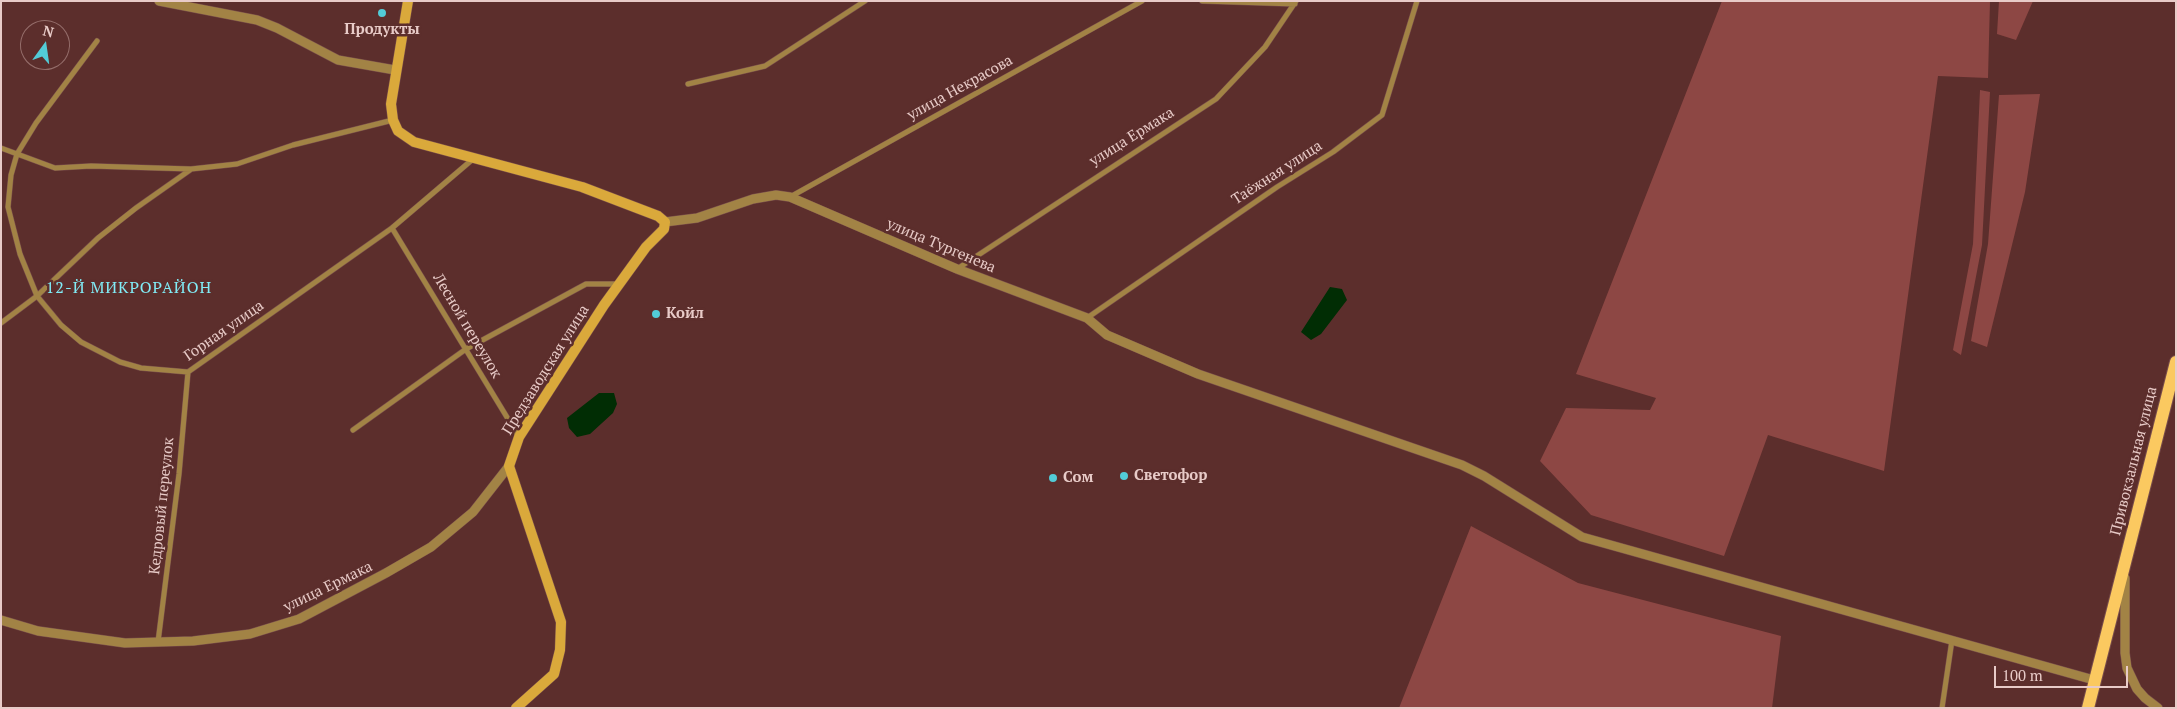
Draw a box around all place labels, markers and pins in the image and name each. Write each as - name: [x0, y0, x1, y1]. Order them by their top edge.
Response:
- marker: Продукты: [376, 7, 388, 19]
- place label: Продукты: [344, 21, 420, 39]
- place label: Койл: [666, 305, 704, 323]
- marker: Койл: [650, 308, 662, 320]
- place label: Светофор: [1134, 467, 1207, 485]
- place label: Сом: [1063, 469, 1093, 487]
- marker: Светофор: [1118, 470, 1130, 482]
- marker: Сом: [1047, 472, 1059, 484]

